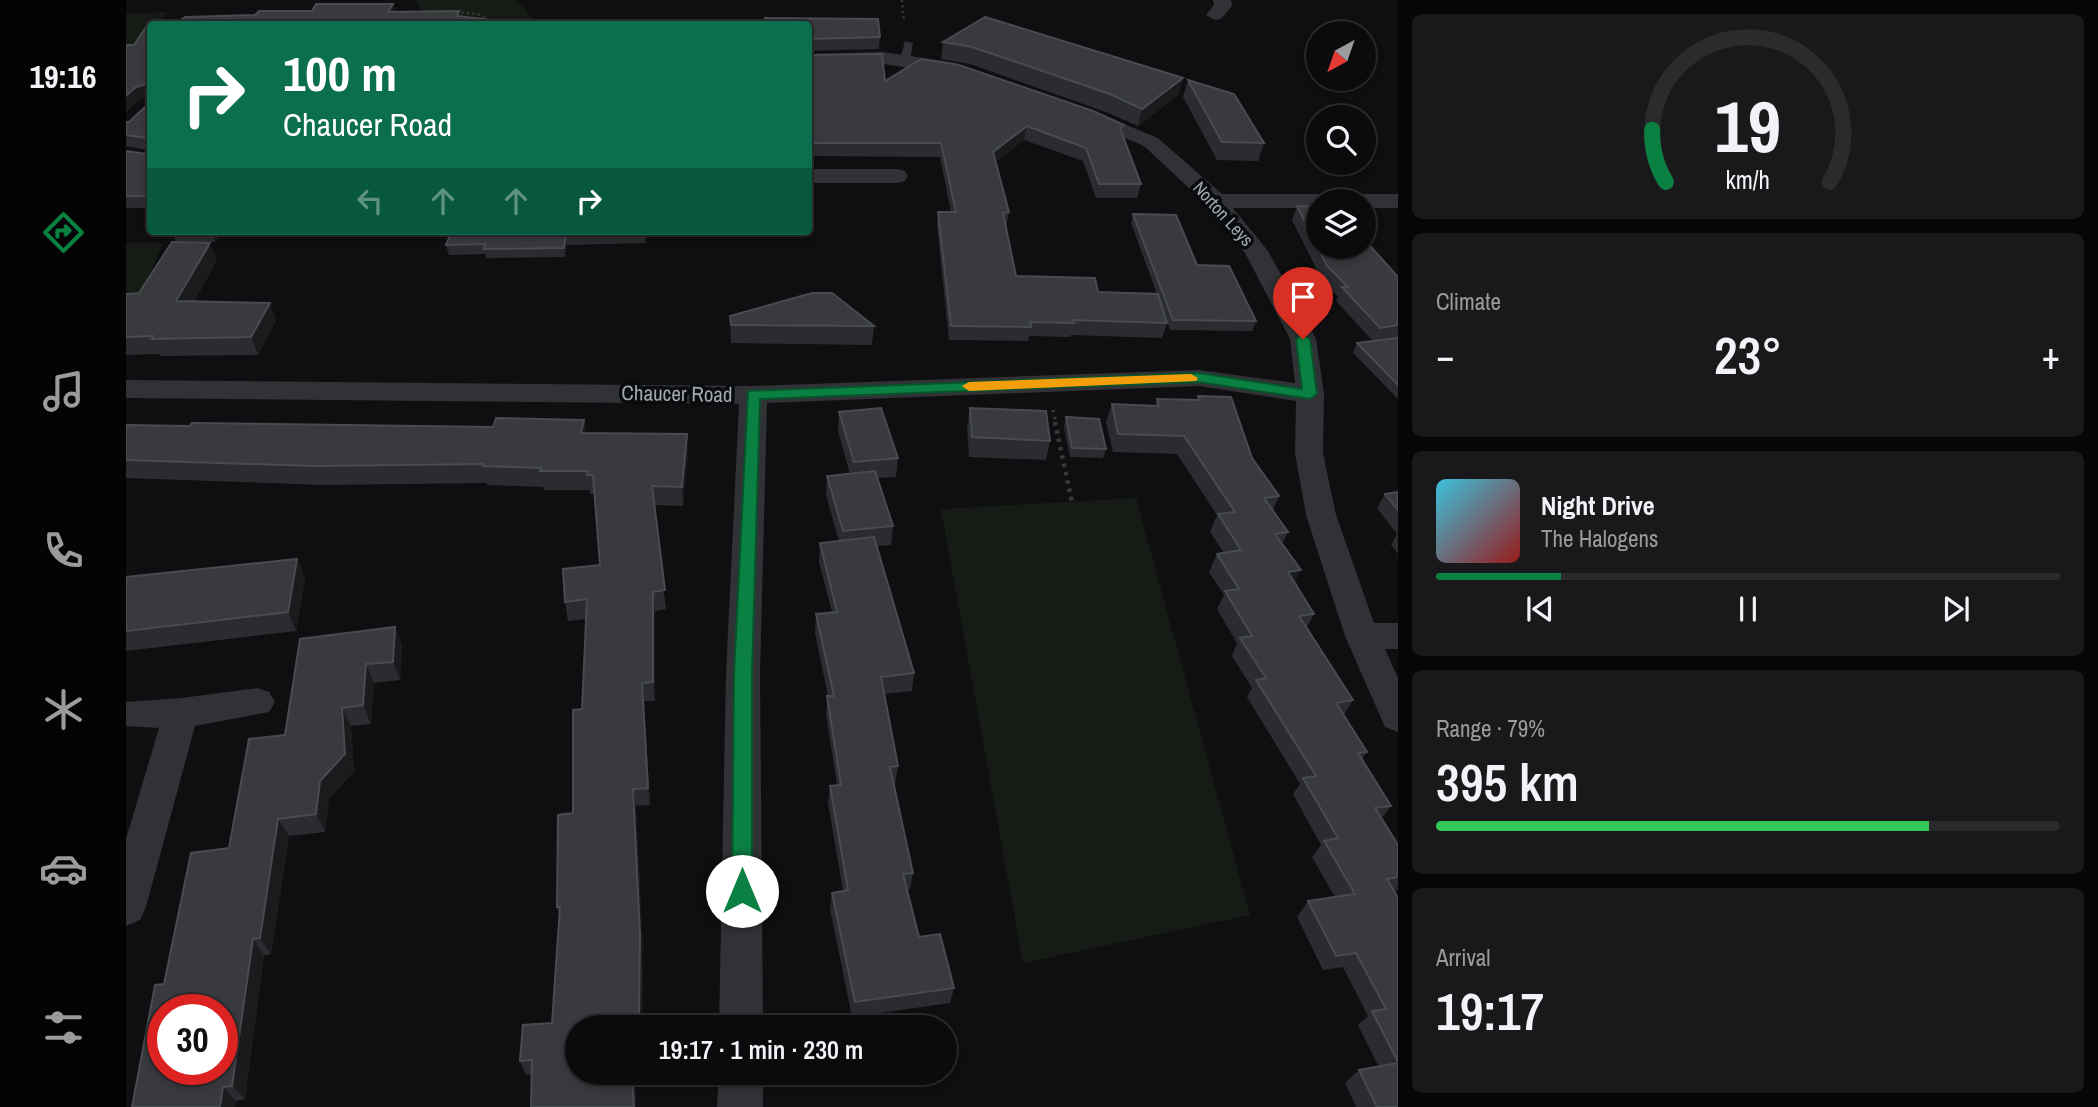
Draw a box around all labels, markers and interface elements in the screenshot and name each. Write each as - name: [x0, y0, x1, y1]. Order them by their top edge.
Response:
- north arrow: [1306, 21, 1376, 91]
- map controls: [1306, 21, 1376, 259]
- text: 100 m: [283, 40, 397, 106]
- icon: right: [168, 49, 259, 140]
- text: 19:16: [29, 55, 97, 98]
- text: 19: [1715, 78, 1781, 176]
- text: Chaucer Road: [283, 103, 452, 146]
- button: search: [1306, 105, 1376, 175]
- text: km/h: [1726, 163, 1770, 197]
- street label: Norton Leys: [1187, 176, 1259, 252]
- icon: left: [351, 182, 389, 220]
- icon: ahead: [424, 182, 462, 220]
- icon: ahead: [497, 182, 535, 220]
- icon: right: [570, 182, 608, 220]
- button: layers: [1306, 189, 1376, 259]
- icon: directions: [39, 208, 88, 257]
- pin: [1273, 267, 1333, 339]
- icon: arrive: [1284, 278, 1322, 316]
- text: Climate: [1436, 286, 1501, 317]
- text: 23°: [1714, 320, 1782, 390]
- text: −: [1436, 330, 1454, 381]
- text: +: [2042, 330, 2060, 381]
- icon: music: [39, 367, 88, 416]
- street label: Chaucer Road: [621, 378, 733, 409]
- text: Night Drive: [1541, 488, 1655, 523]
- text: The Halogens: [1541, 523, 1658, 554]
- icon: phone: [39, 526, 88, 575]
- icon: previous: [1521, 590, 1559, 628]
- icon: pause: [1729, 590, 1767, 628]
- icon: next: [1937, 590, 1975, 628]
- icon: climate: [39, 685, 88, 734]
- text: Range · 79%: [1436, 713, 1545, 744]
- text: 395 km: [1436, 747, 1579, 817]
- icon: car: [39, 844, 88, 893]
- position arrow: [705, 854, 779, 928]
- text: Arrival: [1436, 942, 1491, 973]
- text: 19:17: [1436, 976, 1544, 1046]
- speed limit sign: 30: [147, 994, 238, 1085]
- icon: filters: [39, 1003, 88, 1052]
- text: 19:17 · 1 min · 230 m: [659, 1032, 863, 1067]

